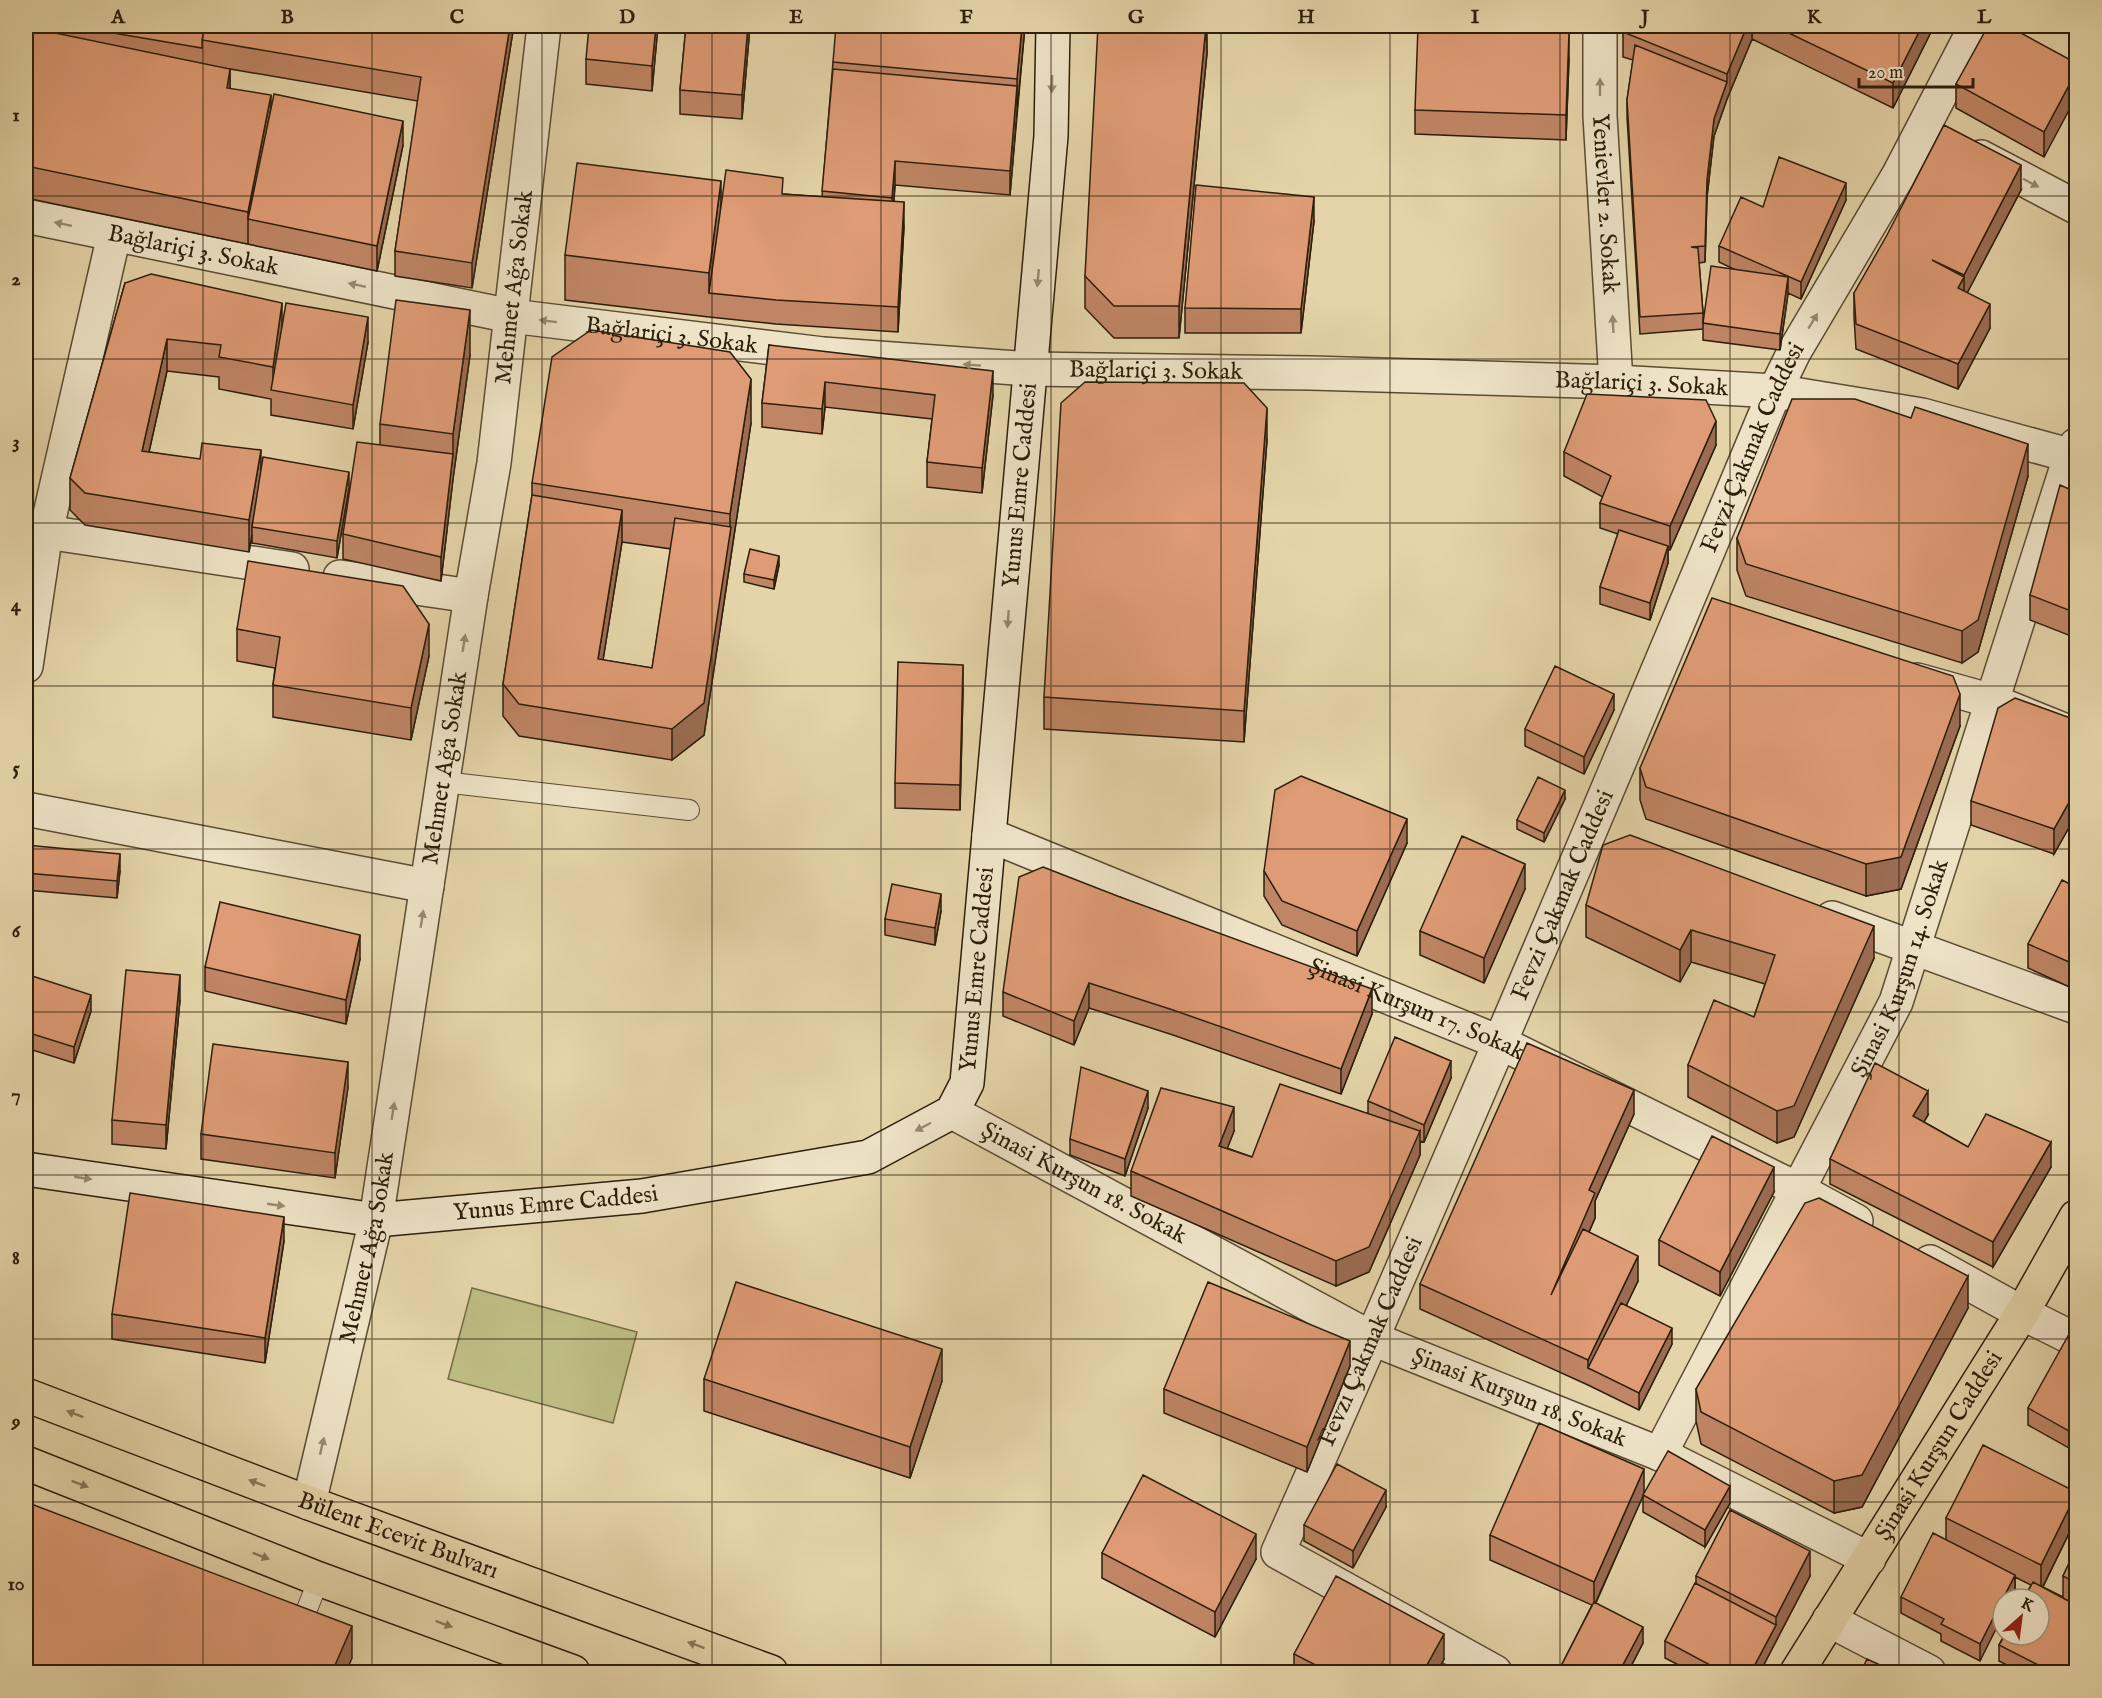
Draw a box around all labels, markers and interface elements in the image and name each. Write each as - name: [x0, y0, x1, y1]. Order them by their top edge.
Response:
- text: A: [110, 5, 126, 30]
- text: B: [280, 5, 294, 30]
- text: C: [450, 5, 464, 30]
- text: D: [619, 5, 635, 30]
- text: E: [789, 5, 803, 30]
- text: F: [960, 5, 973, 30]
- text: G: [1128, 5, 1145, 30]
- text: H: [1297, 5, 1315, 30]
- text: I: [1471, 5, 1480, 30]
- text: J: [1638, 5, 1650, 30]
- text: K: [1807, 5, 1823, 30]
- text: L: [1977, 5, 1992, 30]
- scale bar: [1859, 51, 1973, 89]
- text: 20 m: [1868, 62, 1903, 85]
- one-way arrow: [1047, 74, 1057, 93]
- one-way arrow: [1595, 77, 1605, 96]
- text: 1: [12, 103, 20, 128]
- street label: Yenievler 2. Sokak: [1584, 113, 1626, 295]
- one-way arrow: [2023, 178, 2040, 188]
- street label: Mehmet Ağa Sokak: [488, 188, 541, 386]
- street label: Bağlariçi 3. Sokak: [105, 218, 282, 283]
- one-way arrow: [53, 219, 72, 228]
- text: 2: [11, 267, 21, 292]
- one-way arrow: [1033, 269, 1043, 288]
- one-way arrow: [347, 280, 366, 289]
- street label: Bağlariçi 3. Sokak: [583, 310, 760, 361]
- one-way arrow: [1807, 313, 1818, 329]
- one-way arrow: [1608, 314, 1617, 333]
- one-way arrow: [539, 316, 558, 325]
- street label: Fevzi Çakmak Caddesi: [1694, 337, 1812, 557]
- street label: Bağlariçi 3. Sokak: [1069, 354, 1243, 388]
- one-way arrow: [963, 360, 982, 370]
- street label: Bağlariçi 3. Sokak: [1554, 365, 1730, 404]
- street label: Yunus Emre Caddesi: [995, 382, 1045, 589]
- text: 3: [12, 430, 20, 455]
- text: 4: [11, 593, 22, 618]
- one-way arrow: [1003, 610, 1013, 629]
- one-way arrow: [460, 633, 469, 652]
- street label: Mehmet Ağa Sokak: [415, 669, 475, 867]
- text: 5: [12, 756, 20, 781]
- street label: Fevzi Çakmak Caddesi: [1504, 785, 1621, 1005]
- street label: Şinasi Kurşun 14. Sokak: [1844, 855, 1956, 1083]
- street label: Yunus Emre Caddesi: [953, 866, 1002, 1073]
- one-way arrow: [418, 909, 427, 928]
- text: 6: [12, 919, 22, 944]
- street label: Şinasi Kurşun 17. Sokak: [1304, 951, 1530, 1068]
- text: 7: [11, 1083, 21, 1108]
- one-way arrow: [388, 1102, 397, 1121]
- street label: Şinasi Kurşun 18. Sokak: [976, 1115, 1193, 1251]
- one-way arrow: [915, 1122, 932, 1132]
- street label: Mehmet Ağa Sokak: [332, 1149, 402, 1347]
- one-way arrow: [74, 1173, 93, 1182]
- street label: Yunus Emre Caddesi: [452, 1178, 661, 1228]
- one-way arrow: [267, 1201, 286, 1210]
- street label: Fevzi Çakmak Caddesi: [1311, 1232, 1430, 1451]
- text: 8: [12, 1246, 20, 1271]
- street label: Şinasi Kurşun 18. Sokak: [1407, 1341, 1632, 1455]
- street label: Şinasi Kurşun Caddesi: [1868, 1345, 2010, 1547]
- one-way arrow: [66, 1408, 84, 1418]
- text: 9: [11, 1409, 21, 1434]
- one-way arrow: [318, 1437, 328, 1455]
- one-way arrow: [248, 1478, 266, 1487]
- one-way arrow: [71, 1480, 89, 1489]
- street label: Bülent Ecevit Bulvarı: [294, 1485, 503, 1587]
- one-way arrow: [253, 1551, 271, 1561]
- text: 10: [7, 1572, 25, 1597]
- north arrow: [1991, 1587, 2051, 1647]
- text: K: [2017, 1594, 2038, 1618]
- one-way arrow: [435, 1620, 453, 1630]
- one-way arrow: [687, 1640, 705, 1649]

